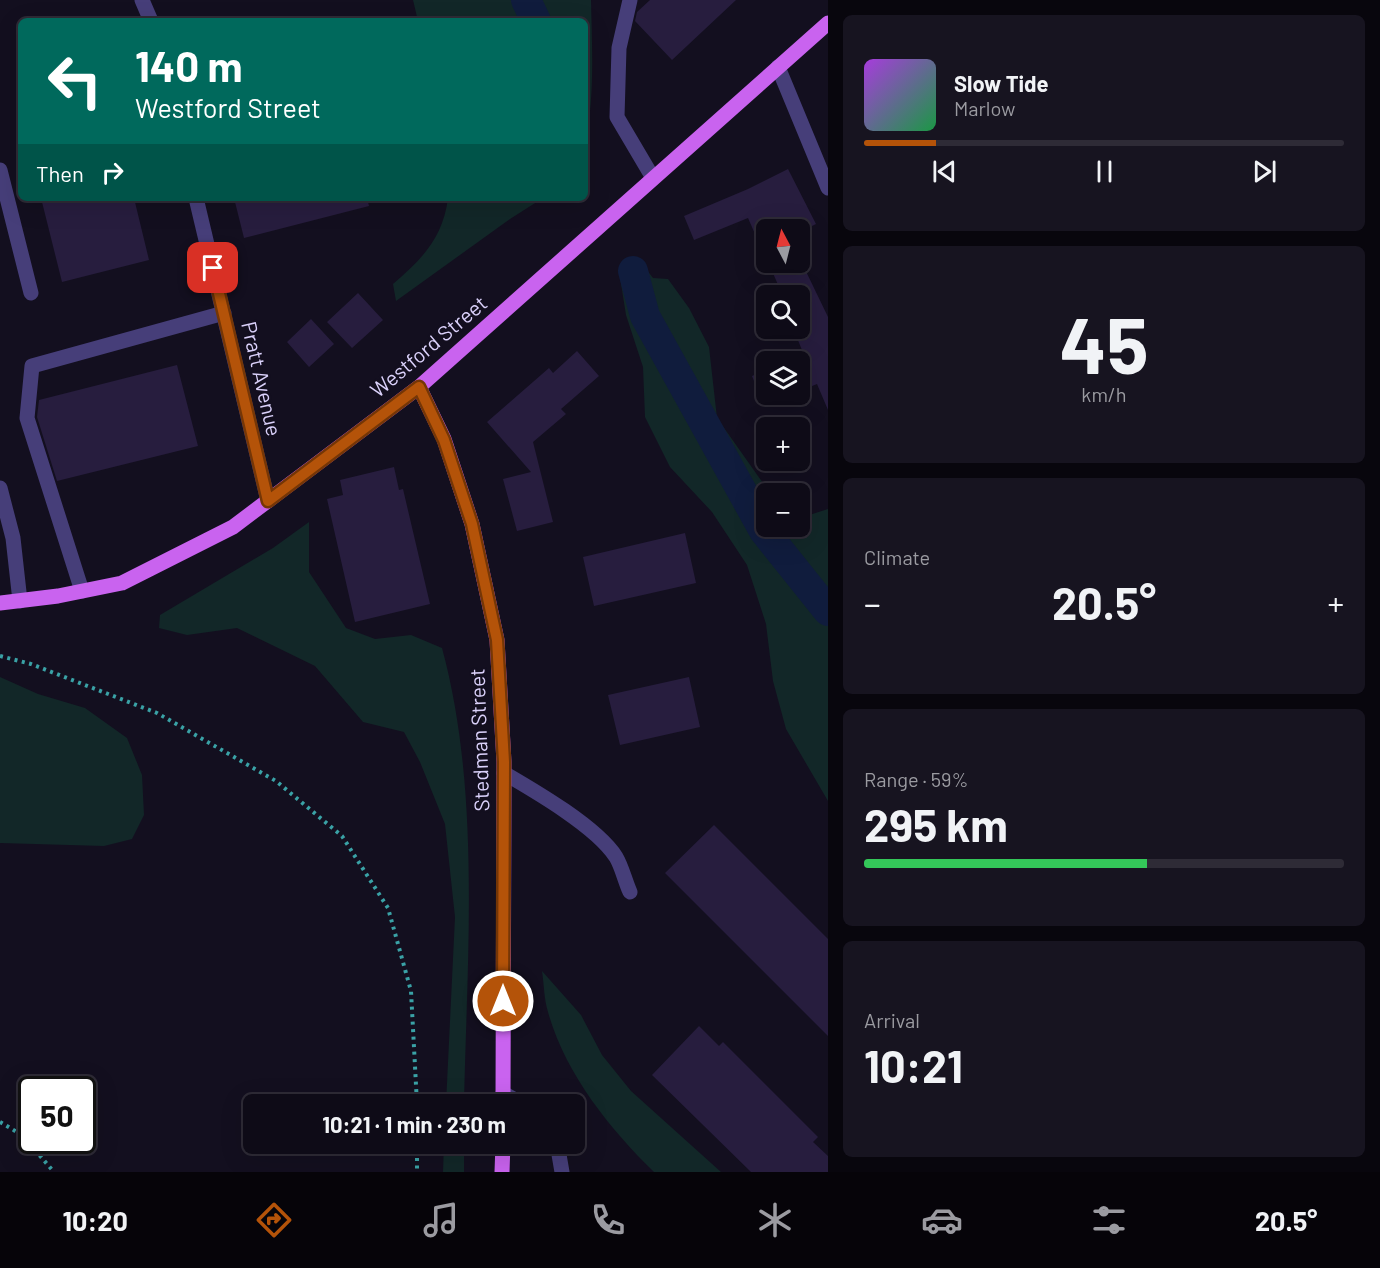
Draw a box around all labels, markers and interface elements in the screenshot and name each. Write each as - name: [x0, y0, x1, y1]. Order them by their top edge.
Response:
- text: 140 m: [135, 40, 243, 90]
- icon: left: [36, 42, 114, 120]
- text: Slow Tide: [954, 70, 1049, 96]
- text: Westford Street: [135, 91, 321, 123]
- text: Marlow: [954, 96, 1015, 120]
- icon: previous: [928, 155, 961, 188]
- icon: pause: [1088, 155, 1121, 188]
- icon: next: [1248, 155, 1281, 188]
- icon: right: [96, 156, 129, 189]
- text: Then: [36, 160, 84, 186]
- north arrow: [756, 219, 810, 273]
- map controls: [756, 219, 810, 537]
- pin: [187, 242, 238, 293]
- icon: arrive: [196, 251, 229, 284]
- button: search: [756, 285, 810, 339]
- street label: Westford Street: [365, 290, 491, 402]
- text: 45: [1059, 296, 1149, 390]
- street label: Pratt Avenue: [237, 319, 288, 438]
- button: layers: [756, 351, 810, 405]
- text: km/h: [1081, 382, 1127, 406]
- button: +: [756, 417, 810, 471]
- button: −: [756, 483, 810, 537]
- text: Climate: [864, 545, 930, 569]
- text: 20.5°: [1052, 575, 1156, 629]
- text: −: [864, 583, 881, 623]
- text: +: [1328, 583, 1344, 623]
- street label: Stedman Street: [464, 668, 493, 812]
- text: Range · 59%: [864, 767, 968, 791]
- text: 295 km: [864, 797, 1008, 851]
- position arrow: [471, 969, 535, 1033]
- text: Arrival: [864, 1008, 920, 1032]
- text: 10:21: [864, 1038, 963, 1092]
- speed limit sign: 50: [18, 1076, 96, 1154]
- text: 10:21 · 1 min · 230 m: [322, 1111, 506, 1137]
- icon: directions: [253, 1199, 295, 1241]
- icon: music: [420, 1199, 462, 1241]
- icon: phone: [587, 1199, 629, 1241]
- icon: climate: [754, 1199, 796, 1241]
- icon: car: [921, 1199, 963, 1241]
- icon: filters: [1088, 1199, 1130, 1241]
- text: 10:20: [63, 1204, 128, 1236]
- text: 20.5°: [1255, 1204, 1317, 1236]

